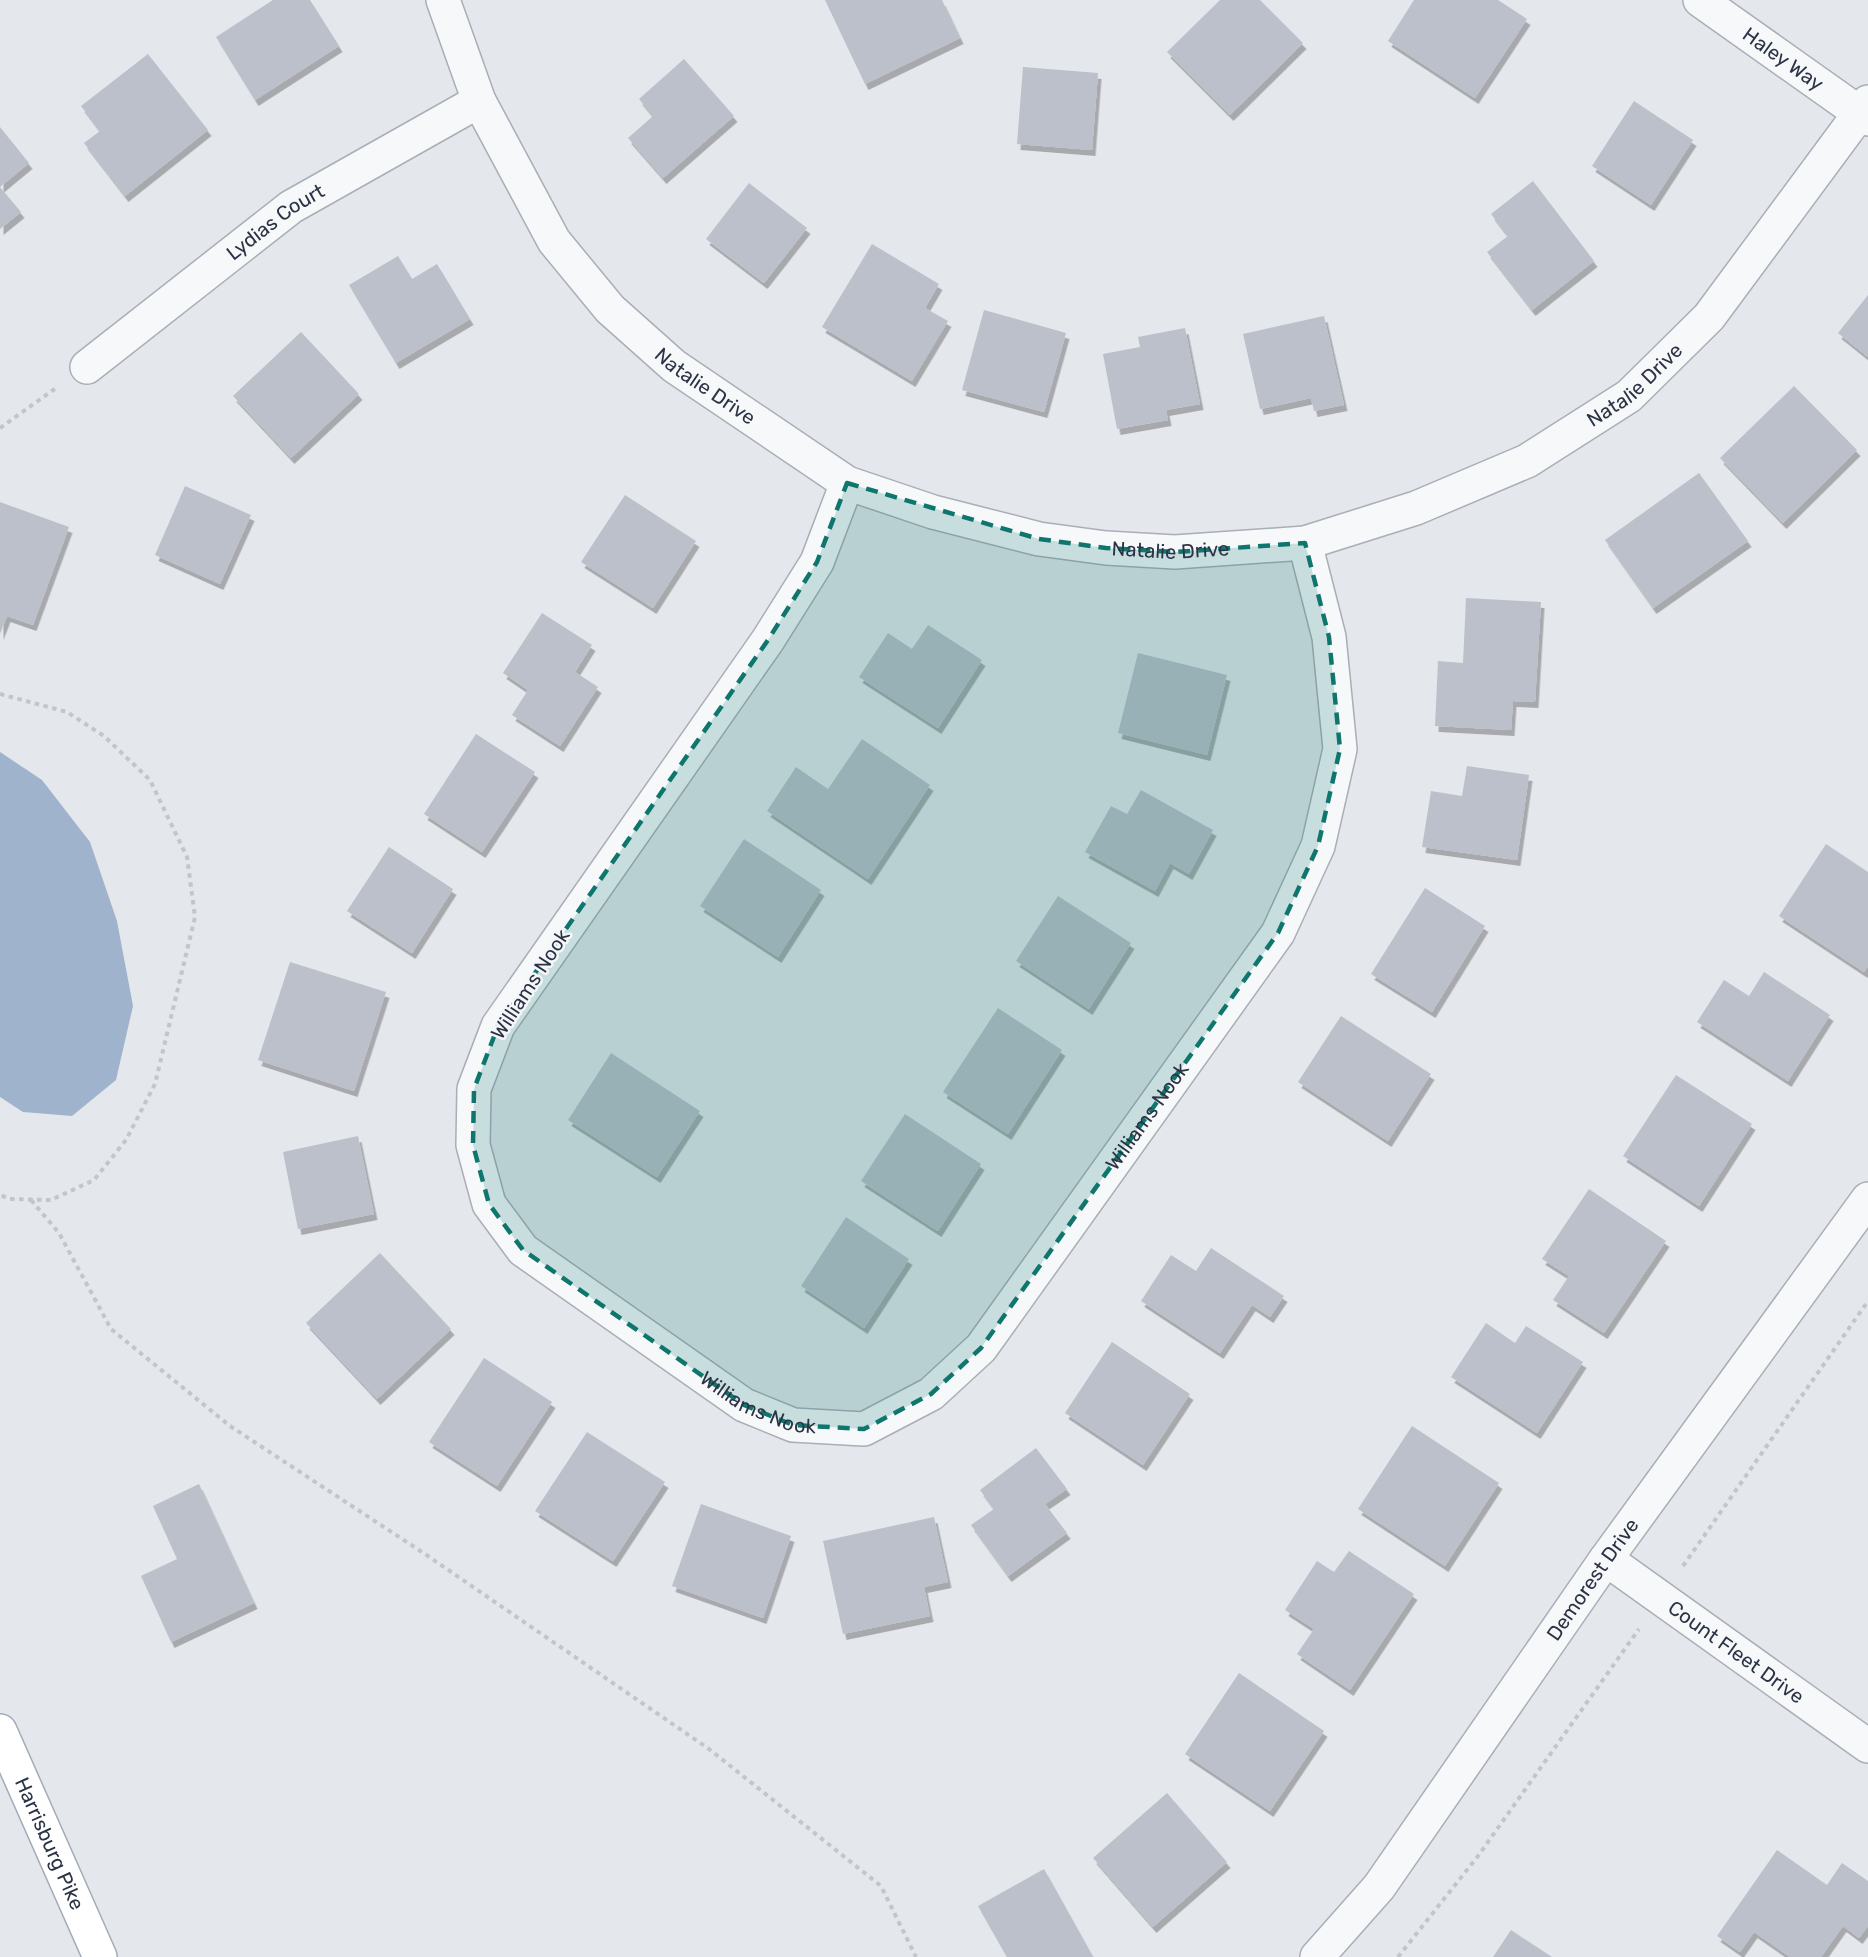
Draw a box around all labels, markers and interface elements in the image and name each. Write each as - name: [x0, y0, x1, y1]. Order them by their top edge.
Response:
- street label: Haley Way: [1738, 22, 1828, 96]
- street label: Lydias Court: [222, 179, 329, 265]
- street label: Natalie Drive: [1582, 338, 1687, 432]
- street label: Natalie Drive: [650, 343, 760, 430]
- street label: Natalie Drive: [1111, 536, 1230, 564]
- street label: Williams Nook: [485, 924, 575, 1044]
- street label: Williams Nook: [1100, 1057, 1194, 1175]
- street label: Williams Nook: [696, 1366, 817, 1438]
- street label: Demorest Drive: [1541, 1513, 1644, 1645]
- street label: Count Fleet Drive: [1664, 1595, 1809, 1709]
- street label: Harrisburg Pike: [10, 1773, 90, 1914]

